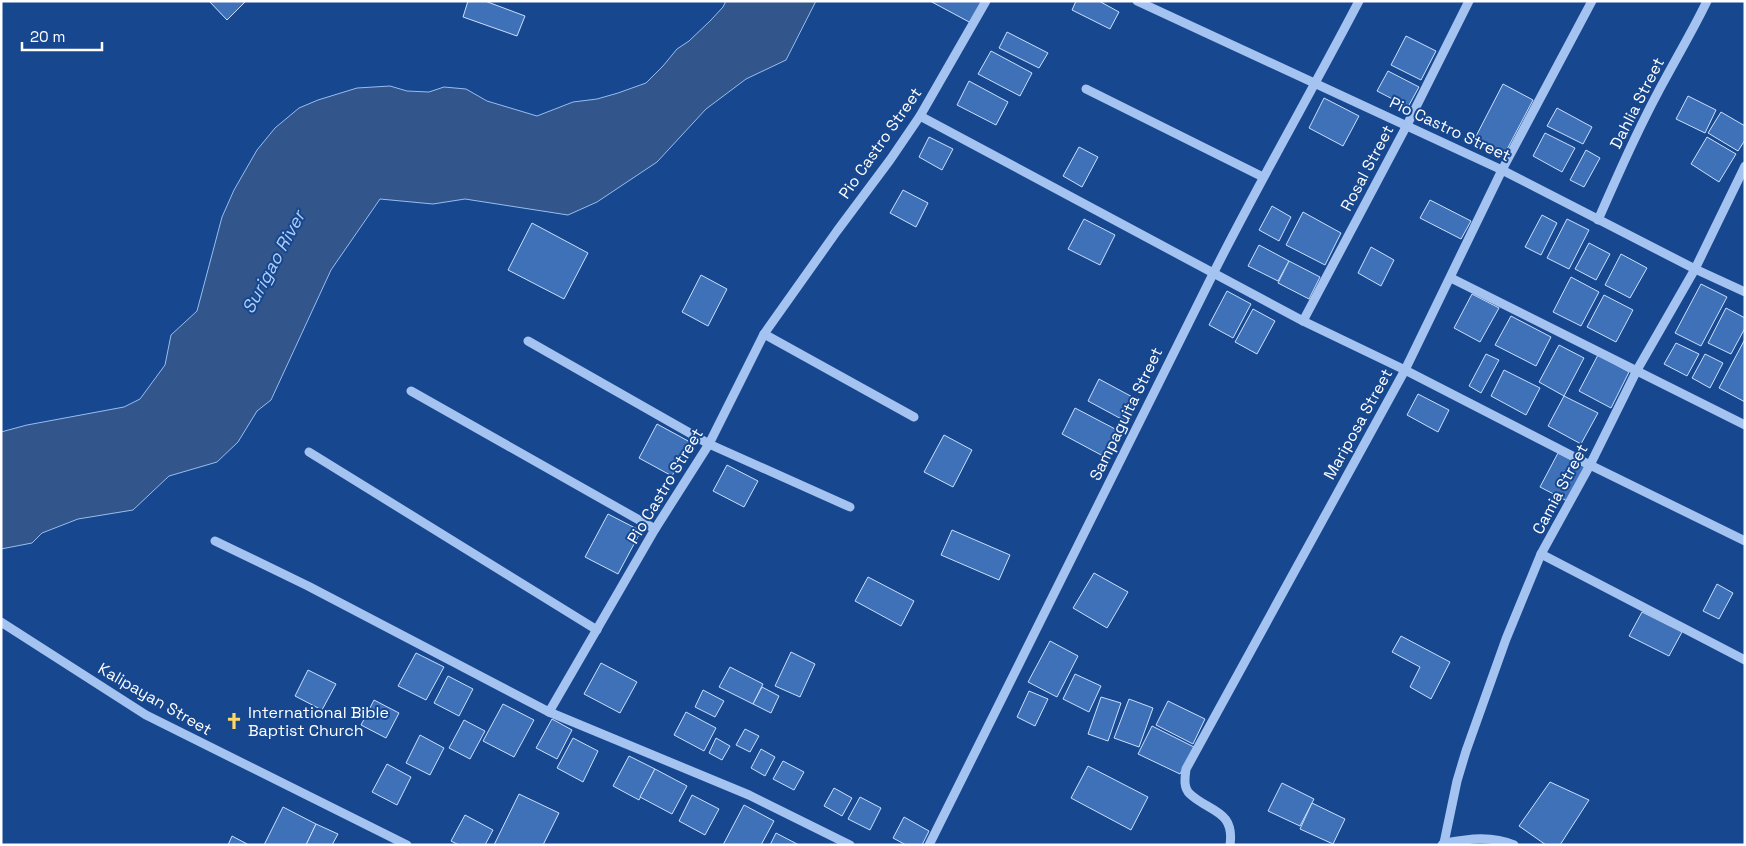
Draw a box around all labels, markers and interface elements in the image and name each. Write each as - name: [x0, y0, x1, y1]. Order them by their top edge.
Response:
- scale bar: [22, 20, 102, 52]
- text: 20 m: [30, 27, 65, 46]
- street label: Dahlia Street: [1605, 54, 1669, 152]
- street label: Pio Castro Street: [834, 83, 926, 203]
- street label: Pio Castro Street: [1386, 92, 1514, 166]
- street label: Rosal Street: [1336, 121, 1398, 215]
- water label: Surigao River: [236, 205, 311, 317]
- street label: Sampaguita Street: [1085, 344, 1167, 484]
- street label: Mariposa Street: [1319, 365, 1397, 483]
- street label: Pio Castro Street: [622, 424, 708, 548]
- street label: Camia Street: [1527, 440, 1593, 538]
- street label: Kalipayan Street: [94, 658, 216, 740]
- place label: International Bible Baptist Church: [248, 702, 389, 741]
- church icon: International Bible Baptist Church: [224, 711, 244, 731]

